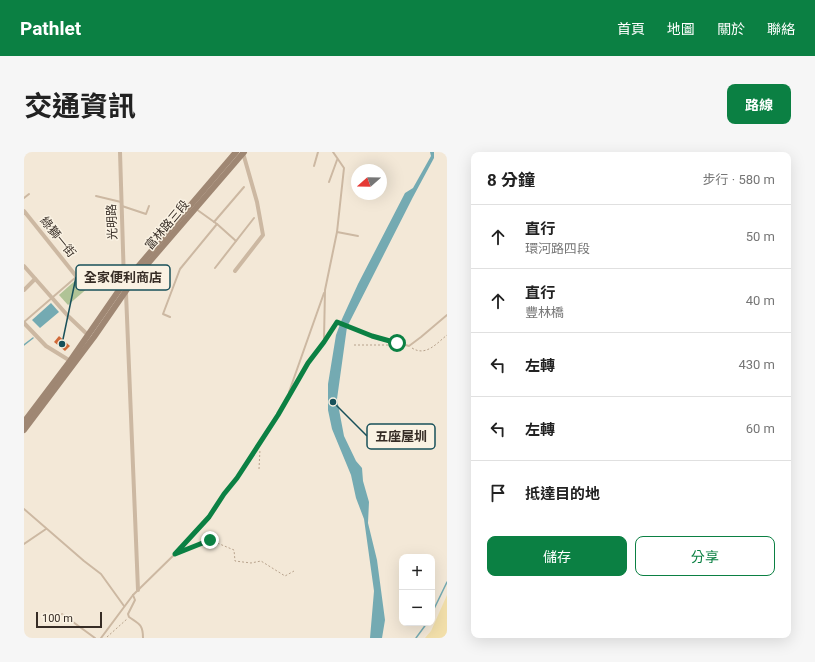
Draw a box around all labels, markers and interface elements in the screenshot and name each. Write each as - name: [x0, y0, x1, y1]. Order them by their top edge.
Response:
- text: Pathlet: [20, 17, 81, 40]
- text: 首頁: [617, 21, 645, 37]
- text: 地圖: [667, 21, 695, 37]
- text: 關於: [717, 21, 745, 37]
- text: 聯絡: [767, 21, 795, 37]
- button: 路線: [727, 84, 791, 124]
- text: 交通資訊: [24, 90, 136, 123]
- north arrow: [351, 164, 387, 200]
- text: 8 分鐘: [487, 170, 535, 190]
- text: 步行 · 580 m: [703, 172, 775, 187]
- street label: 富林路三段: [142, 198, 192, 252]
- street label: 光明路: [104, 204, 120, 240]
- street label: 綠獅一街: [37, 214, 79, 260]
- text: 直行: [525, 220, 555, 238]
- icon: ahead: [487, 226, 509, 248]
- text: 50 m: [746, 229, 775, 244]
- text: 環河路四段: [525, 241, 590, 256]
- callout: 全家便利商店: [76, 265, 170, 290]
- text: 全家便利商店: [84, 270, 162, 285]
- text: 直行: [525, 284, 555, 302]
- icon: ahead: [487, 290, 509, 312]
- text: 40 m: [746, 293, 775, 308]
- text: 豐林橋: [525, 305, 564, 320]
- route start: [388, 334, 406, 352]
- icon: left: [487, 354, 509, 376]
- text: 左轉: [525, 357, 555, 375]
- text: 430 m: [738, 357, 775, 372]
- icon: left: [487, 418, 509, 440]
- text: 左轉: [525, 421, 555, 439]
- text: 60 m: [746, 421, 775, 436]
- callout: 五座屋圳: [367, 424, 435, 449]
- text: 五座屋圳: [375, 429, 427, 444]
- icon: arrive: [487, 482, 509, 504]
- text: 抵達目的地: [525, 485, 600, 503]
- route end: [201, 531, 219, 549]
- button: 儲存: [487, 536, 627, 576]
- button: 分享: [635, 536, 775, 576]
- map controls: [399, 554, 435, 626]
- button: +: [399, 554, 435, 590]
- button: −: [399, 590, 435, 626]
- scale bar: [36, 610, 102, 629]
- text: 100 m: [42, 612, 73, 625]

